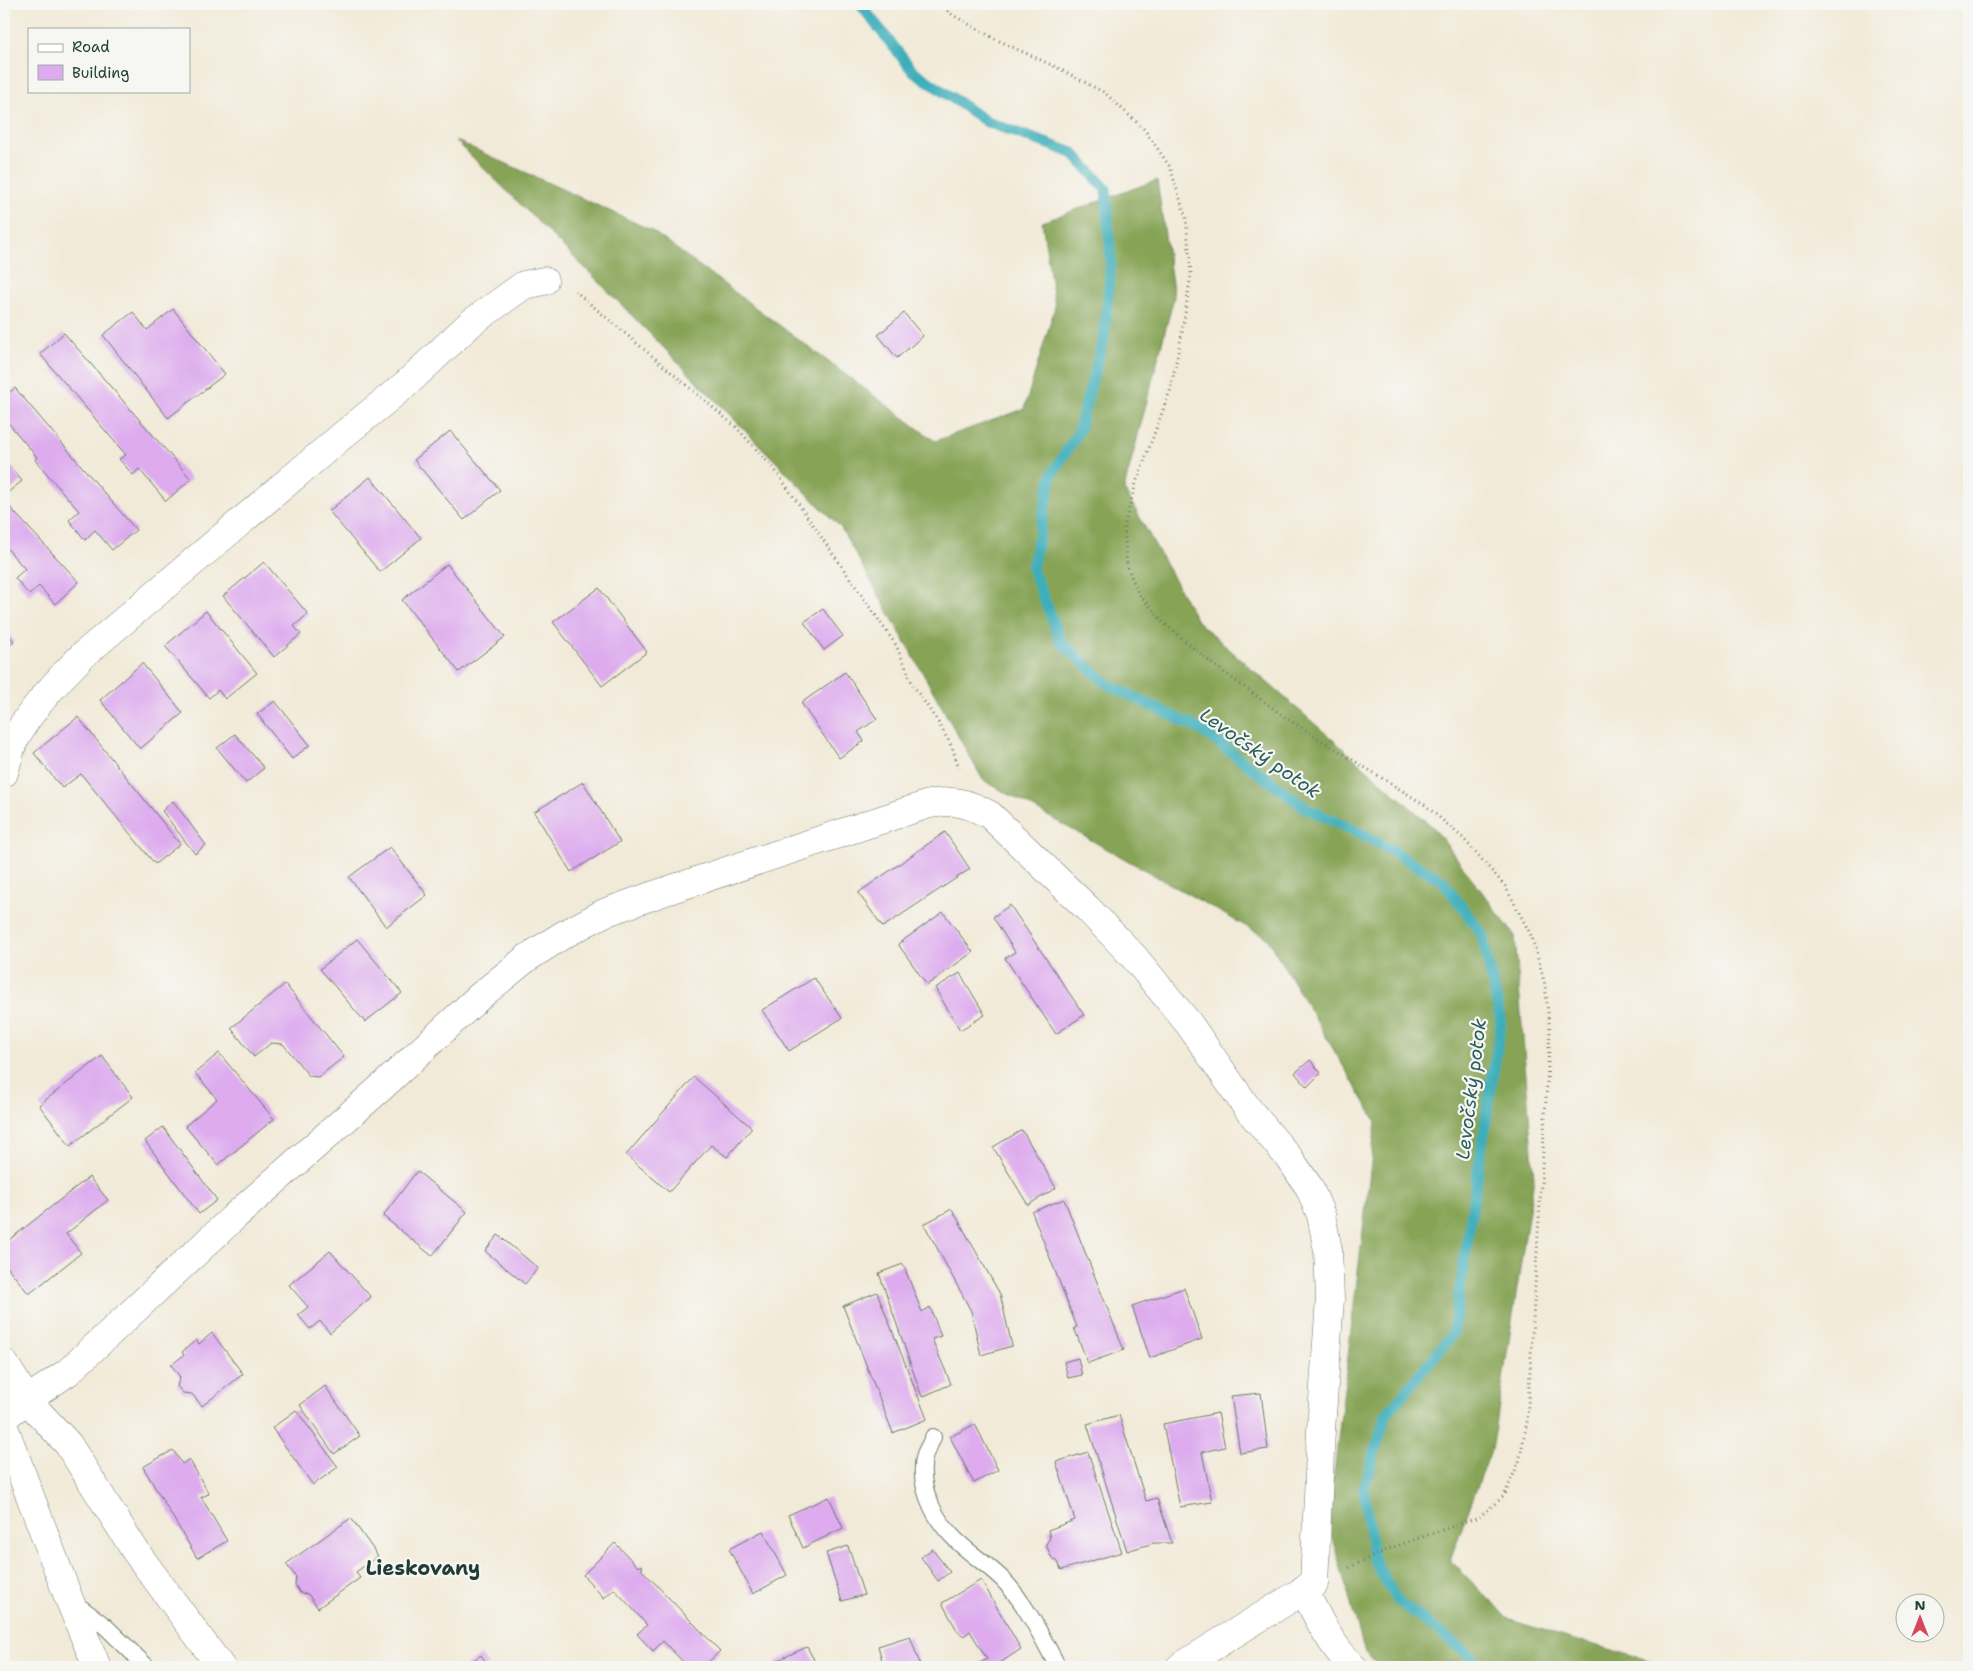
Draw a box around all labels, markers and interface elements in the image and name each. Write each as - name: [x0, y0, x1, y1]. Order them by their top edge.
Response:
- legend: [28, 28, 190, 92]
- text: Road: [72, 37, 110, 57]
- text: Building: [72, 63, 129, 83]
- water label: Levočský potok: [1195, 702, 1325, 804]
- water label: Levočský potok: [1450, 1017, 1492, 1161]
- district label: Lieskovany: [366, 1555, 480, 1581]
- north arrow: [1896, 1594, 1946, 1644]
- text: N: [1914, 1596, 1926, 1614]

